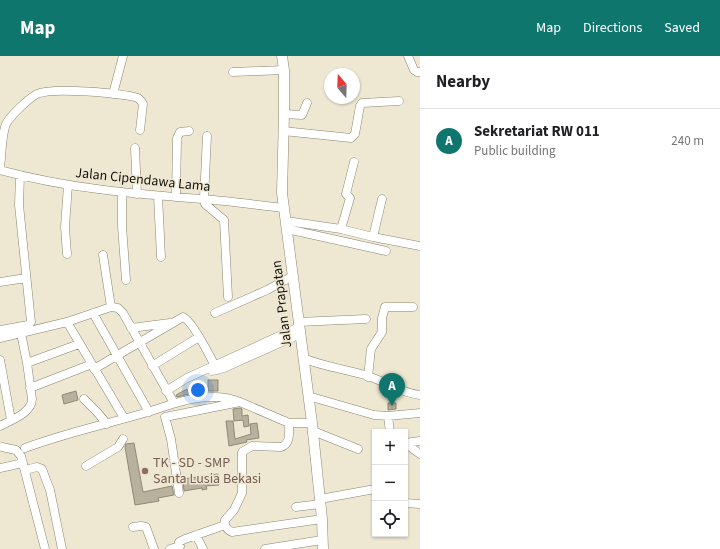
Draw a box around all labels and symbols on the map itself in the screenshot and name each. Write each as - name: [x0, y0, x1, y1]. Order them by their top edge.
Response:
- north arrow: [324, 68, 360, 104]
- street label: Jalan Cipendawa Lama: [74, 163, 212, 197]
- street label: Jalan Prapatan: [267, 259, 297, 349]
- pin: A: [379, 373, 405, 406]
- your location: [188, 380, 208, 400]
- place label: TK - SD - SMP Santa Lusia Bekasi: [153, 453, 261, 489]
- marker: TK - SD - SMP Santa Lusia Bekasi: [140, 466, 150, 476]

